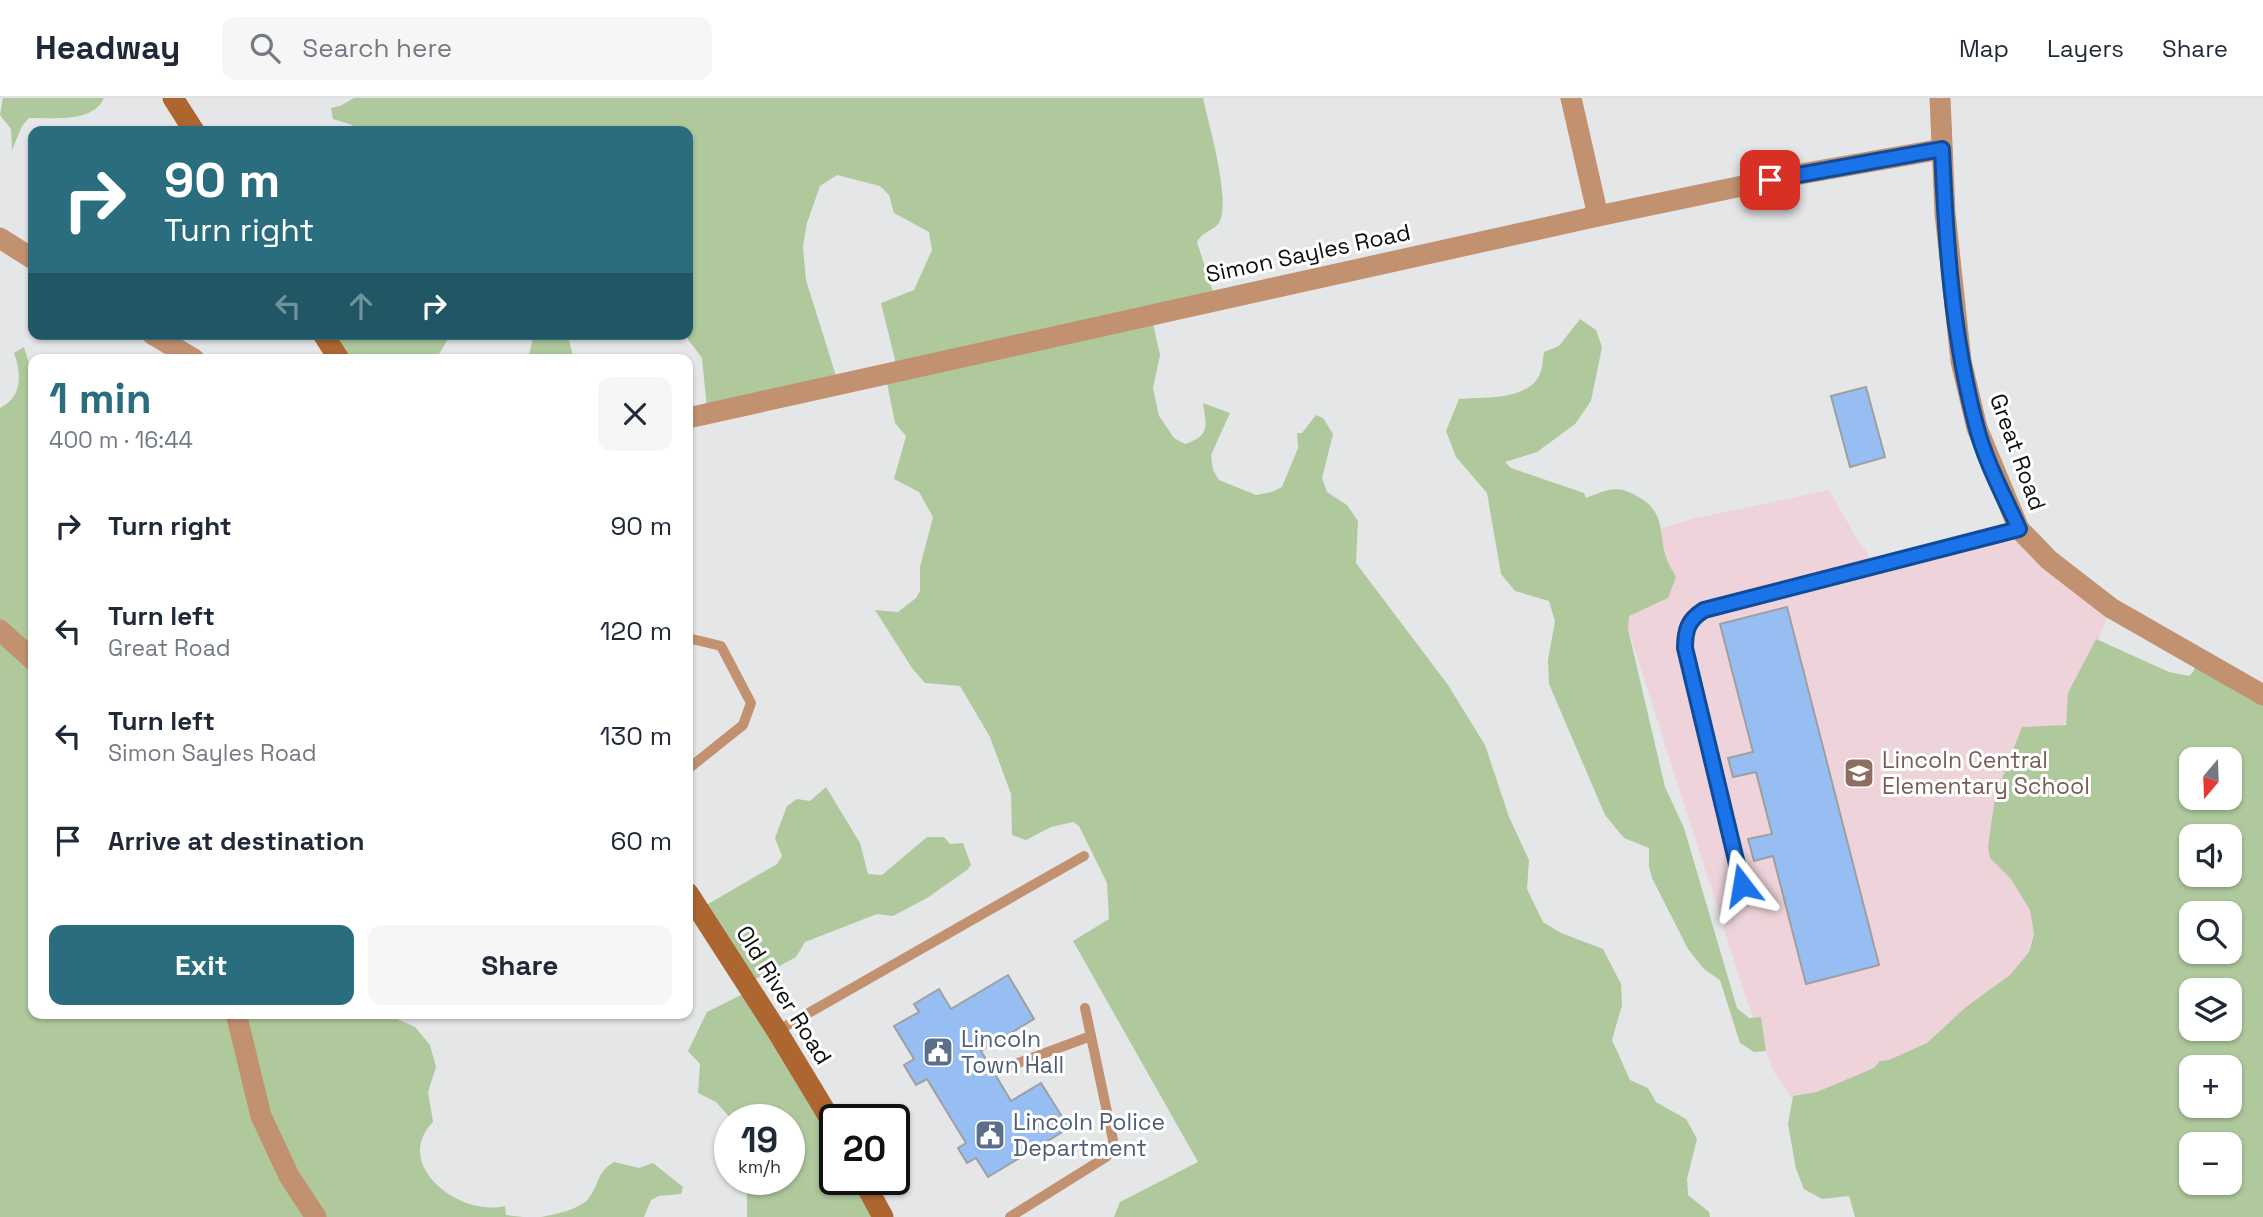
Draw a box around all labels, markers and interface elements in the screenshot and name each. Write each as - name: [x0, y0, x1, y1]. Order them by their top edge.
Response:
- search box: [222, 17, 712, 80]
- text: Headway: [35, 27, 180, 69]
- icon: search: [246, 29, 284, 67]
- text: Search here: [302, 31, 452, 65]
- text: Map: [1959, 33, 2009, 64]
- text: Layers: [2047, 33, 2124, 64]
- text: Share: [2162, 33, 2228, 64]
- text: 90 m: [164, 149, 280, 211]
- pin: [1740, 150, 1800, 210]
- icon: right: [49, 154, 140, 245]
- icon: arrive: [1751, 161, 1789, 199]
- text: Turn right: [164, 210, 314, 250]
- street label: Simon Sayles Road: [1203, 217, 1413, 289]
- icon: left: [269, 287, 307, 325]
- icon: ahead: [342, 287, 380, 325]
- icon: right: [415, 287, 453, 325]
- text: 1 min: [49, 372, 152, 425]
- button: close: [598, 377, 672, 451]
- street label: Great Road: [1983, 389, 2053, 515]
- text: 400 m · 16:44: [49, 425, 193, 455]
- icon: right: [49, 507, 87, 545]
- text: Turn right: [108, 509, 232, 543]
- text: 90 m: [610, 509, 672, 543]
- text: Turn left: [108, 599, 215, 633]
- icon: left: [49, 612, 87, 650]
- text: 120 m: [600, 614, 672, 648]
- text: Great Road: [108, 633, 231, 663]
- text: Turn left: [108, 704, 215, 738]
- icon: left: [49, 717, 87, 755]
- text: 130 m: [600, 719, 672, 753]
- text: Simon Sayles Road: [108, 738, 317, 768]
- place label: Lincoln Central Elementary School: [1882, 745, 2090, 801]
- north arrow: [2179, 747, 2242, 810]
- map controls: [2179, 747, 2242, 1195]
- school or university icon: Lincoln Central Elementary School: [1842, 756, 1876, 790]
- icon: arrive: [49, 822, 87, 860]
- text: Arrive at destination: [108, 824, 365, 858]
- text: 60 m: [610, 824, 672, 858]
- button: sound: [2179, 824, 2242, 887]
- position arrow: [1705, 848, 1779, 922]
- button: search: [2179, 901, 2242, 964]
- street label: Old River Road: [729, 920, 839, 1070]
- button: Exit: [49, 925, 354, 1005]
- button: Share: [368, 925, 672, 1005]
- button: layers: [2179, 978, 2242, 1041]
- place label: Lincoln Town Hall: [961, 1024, 1064, 1080]
- public building icon: Lincoln Town Hall: [921, 1035, 955, 1069]
- button: +: [2179, 1055, 2242, 1118]
- speed limit sign: 20: [819, 1104, 910, 1195]
- place label: Lincoln Police Department: [1013, 1107, 1165, 1163]
- text: 19: [741, 1118, 778, 1162]
- public building icon: Lincoln Police Department: [973, 1118, 1007, 1152]
- button: −: [2179, 1132, 2242, 1195]
- text: km/h: [738, 1155, 781, 1178]

